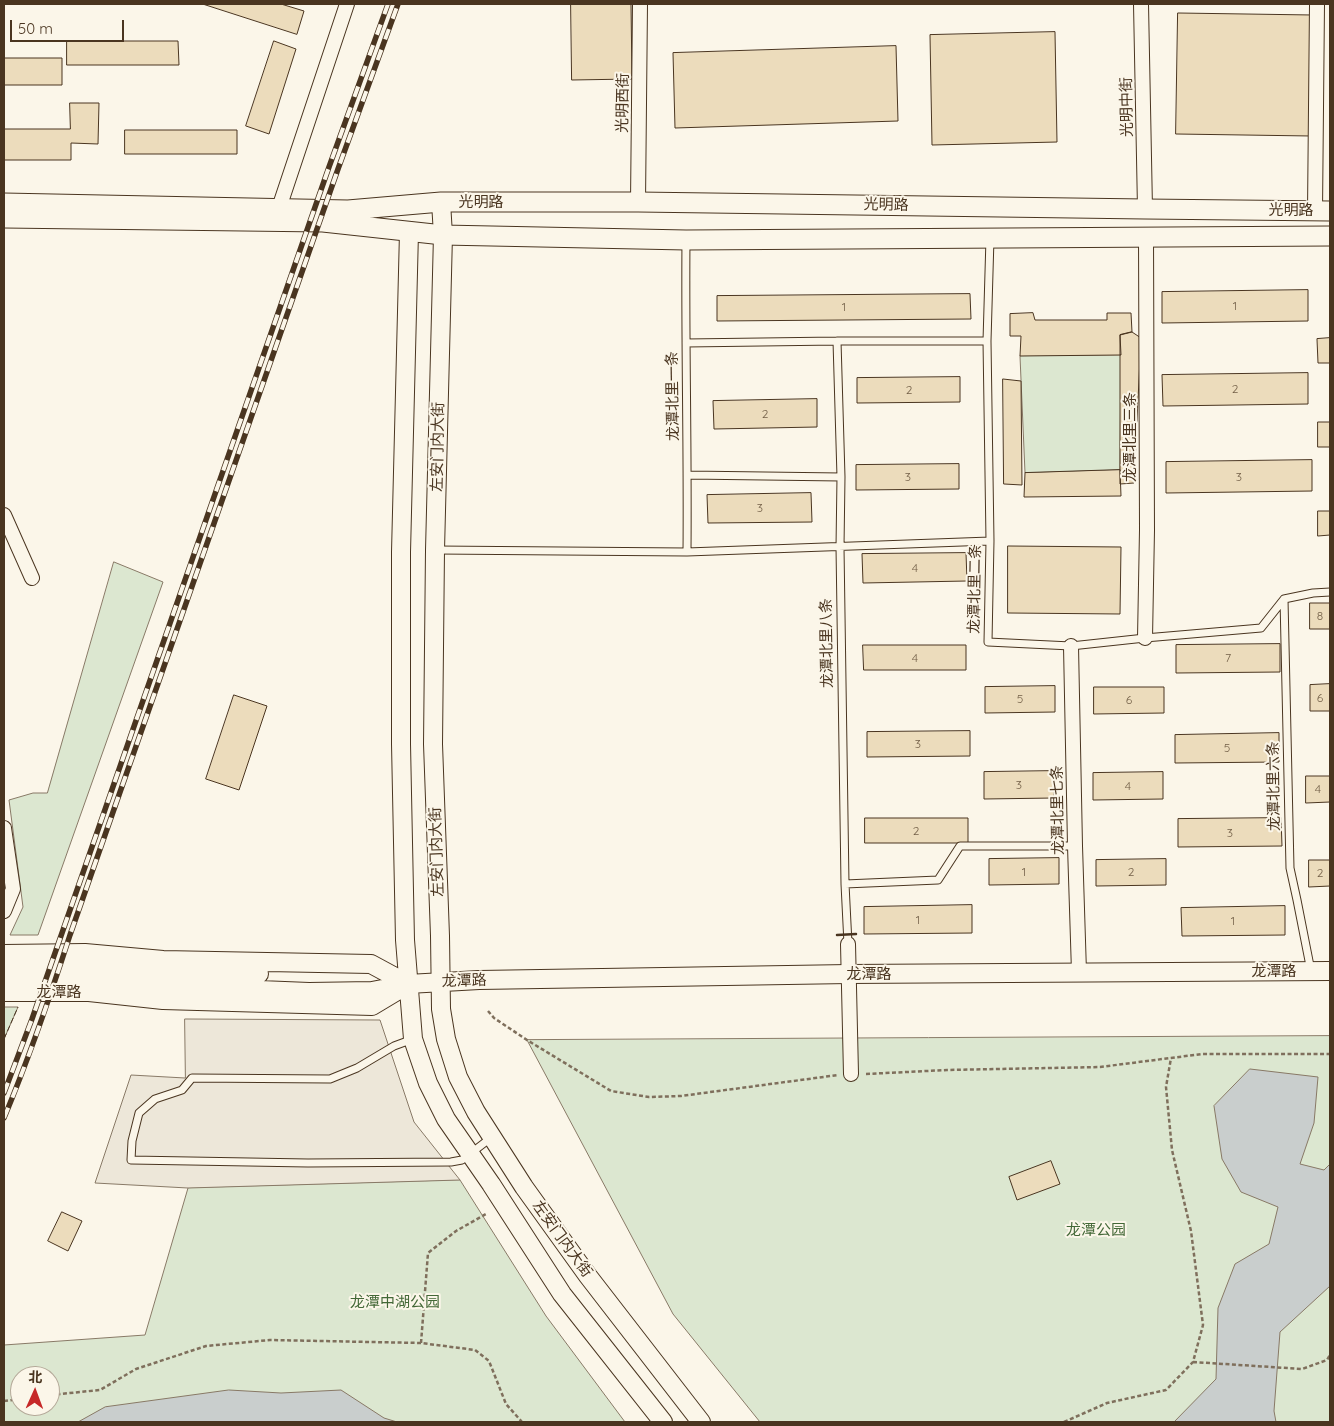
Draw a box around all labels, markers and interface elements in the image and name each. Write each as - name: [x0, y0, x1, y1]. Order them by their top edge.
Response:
- scale bar: [12, 10, 126, 42]
- text: 50 m: [18, 19, 53, 38]
- street label: 光明西街: [613, 73, 633, 133]
- street label: 光明中街: [1117, 77, 1137, 137]
- street label: 光明路: [459, 193, 503, 211]
- street label: 光明路: [863, 196, 909, 214]
- street label: 光明路: [1269, 201, 1313, 219]
- house number: 1: [1233, 299, 1237, 313]
- house number: 1: [842, 300, 846, 314]
- street label: 龙潭北里一条: [663, 351, 683, 441]
- house number: 2: [1232, 382, 1238, 396]
- house number: 2: [906, 383, 912, 397]
- street label: 龙潭北里三条: [1121, 392, 1139, 482]
- street label: 左安门内大街: [428, 402, 448, 492]
- house number: 2: [762, 407, 768, 421]
- house number: 3: [905, 470, 911, 484]
- house number: 3: [1236, 470, 1242, 484]
- house number: 3: [757, 501, 763, 515]
- street label: 龙潭北里二条: [965, 544, 985, 634]
- house number: 4: [912, 561, 918, 575]
- street label: 龙潭北里八条: [817, 598, 837, 688]
- house number: 8: [1317, 609, 1323, 623]
- house number: 4: [912, 651, 918, 665]
- house number: 7: [1225, 651, 1231, 665]
- house number: 6: [1317, 691, 1323, 705]
- house number: 5: [1017, 692, 1023, 706]
- house number: 6: [1126, 693, 1132, 707]
- house number: 3: [915, 737, 921, 751]
- house number: 5: [1224, 741, 1230, 755]
- street label: 龙潭北里六条: [1264, 741, 1284, 831]
- street label: 龙潭北里七条: [1048, 765, 1068, 855]
- house number: 3: [1016, 778, 1022, 792]
- house number: 4: [1125, 779, 1131, 793]
- house number: 4: [1315, 782, 1321, 796]
- street label: 左安门内大街: [426, 807, 448, 897]
- house number: 2: [913, 824, 919, 838]
- house number: 3: [1227, 826, 1233, 840]
- house number: 1: [1022, 865, 1026, 879]
- house number: 2: [1128, 865, 1134, 879]
- house number: 2: [1317, 866, 1323, 880]
- house number: 1: [916, 913, 920, 927]
- house number: 1: [1231, 914, 1235, 928]
- street label: 龙潭路: [1252, 962, 1296, 980]
- street label: 龙潭路: [847, 965, 891, 983]
- street label: 龙潭路: [441, 971, 487, 991]
- street label: 龙潭路: [37, 983, 81, 1001]
- street label: 左安门内大街: [528, 1197, 596, 1281]
- park label: 龙潭公园: [1066, 1221, 1126, 1239]
- park label: 龙潭中湖公园: [350, 1293, 440, 1311]
- north arrow: [10, 1366, 60, 1416]
- text: 北: [28, 1368, 43, 1386]

